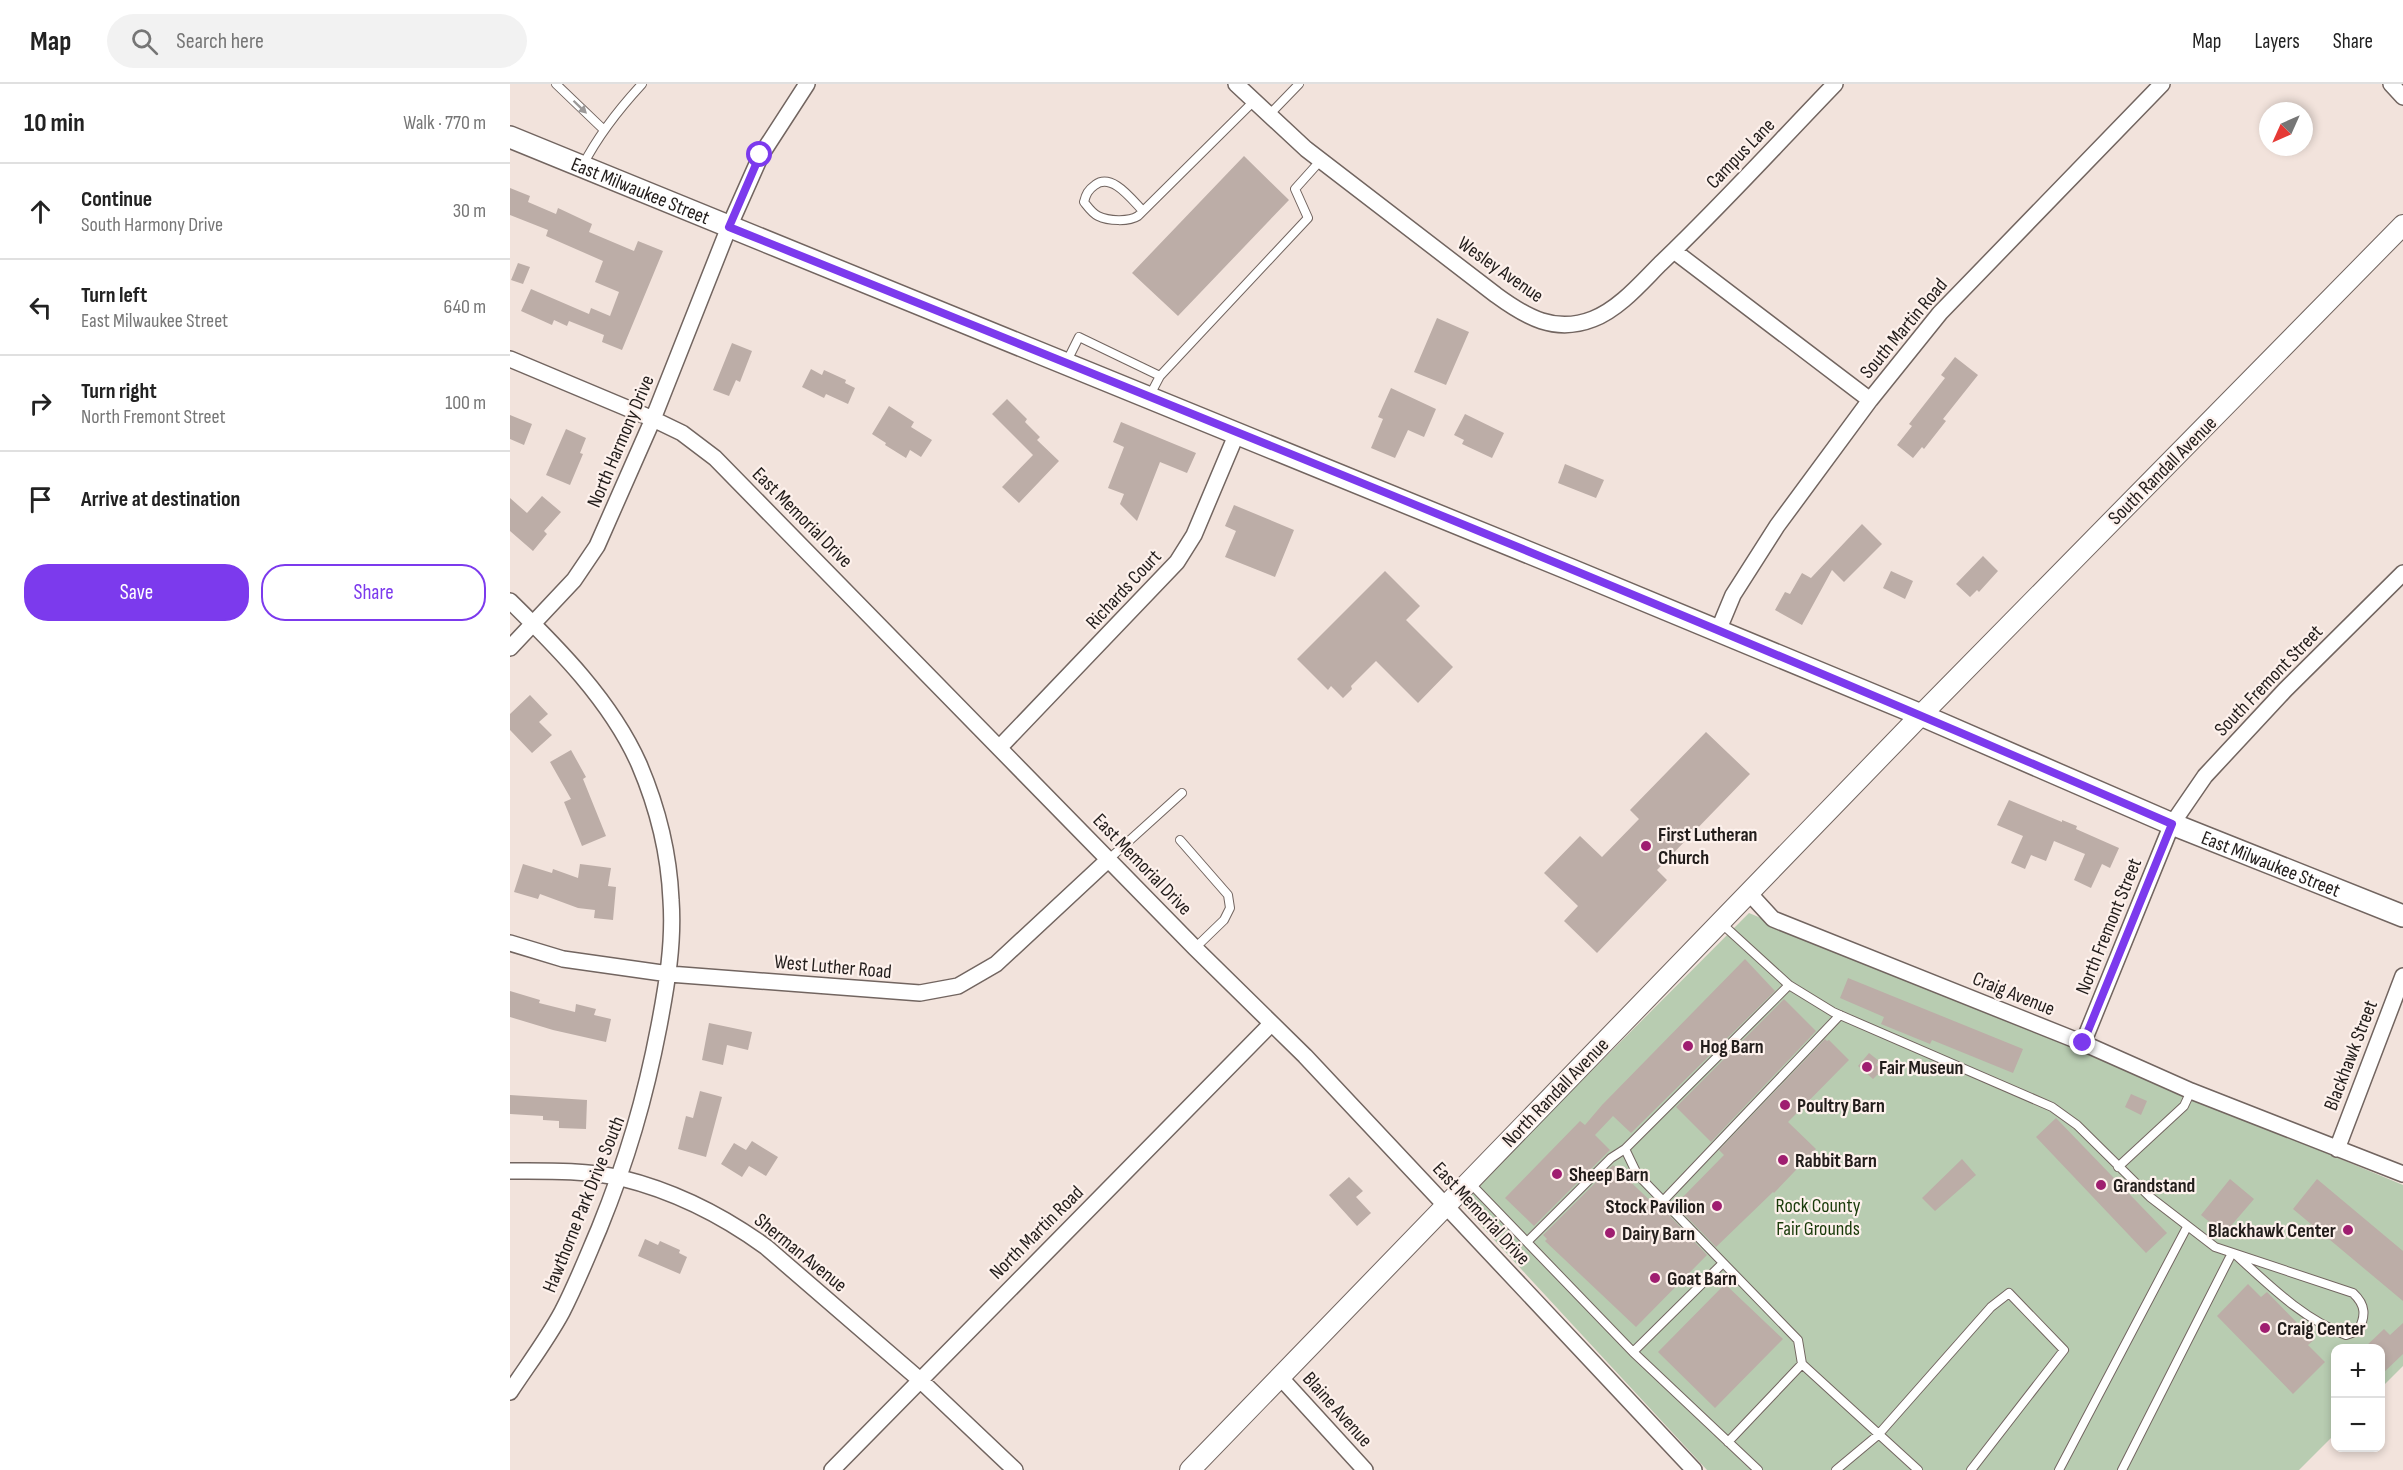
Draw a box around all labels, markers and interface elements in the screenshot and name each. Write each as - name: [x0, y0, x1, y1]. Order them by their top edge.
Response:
- search box: [107, 14, 527, 68]
- text: Map: [30, 25, 71, 58]
- icon: search: [128, 25, 161, 58]
- text: Search here: [176, 28, 264, 55]
- text: Map: [2192, 29, 2221, 54]
- text: Layers: [2254, 29, 2300, 54]
- text: Share: [2333, 29, 2373, 54]
- one-way arrow: [572, 99, 586, 113]
- north arrow: [2259, 102, 2313, 156]
- text: 10 min: [24, 108, 85, 139]
- text: Walk · 770 m: [403, 111, 486, 135]
- street label: Campus Lane: [1701, 113, 1780, 194]
- route start: [746, 141, 772, 167]
- street label: East Milwaukee Street: [567, 152, 713, 230]
- text: Continue: [81, 186, 152, 213]
- icon: ahead: [24, 195, 57, 228]
- text: 30 m: [453, 199, 486, 223]
- text: South Harmony Drive: [81, 213, 223, 237]
- street label: Wesley Avenue: [1453, 232, 1548, 308]
- street label: South Martin Road: [1855, 274, 1953, 384]
- text: Turn left: [81, 282, 147, 309]
- icon: left: [24, 291, 57, 324]
- text: 640 m: [444, 295, 486, 319]
- text: East Milwaukee Street: [81, 309, 228, 333]
- street label: North Harmony Drive: [582, 372, 660, 511]
- text: Turn right: [81, 378, 157, 405]
- icon: right: [24, 387, 57, 420]
- text: 100 m: [445, 391, 486, 415]
- text: North Fremont Street: [81, 405, 226, 429]
- street label: South Randall Avenue: [2103, 411, 2222, 530]
- street label: East Memorial Drive: [747, 463, 857, 573]
- icon: arrive: [24, 483, 57, 516]
- text: Arrive at destination: [81, 486, 240, 513]
- street label: Richards Court: [1081, 545, 1166, 634]
- button: Save: [24, 564, 249, 621]
- button: Share: [261, 564, 486, 621]
- street label: South Fremont Street: [2210, 620, 2328, 741]
- street label: East Memorial Drive: [1088, 809, 1197, 921]
- place label: First Lutheran Church: [1658, 823, 1757, 870]
- street label: East Milwaukee Street: [2198, 826, 2344, 903]
- marker: First Lutheran Church: [1639, 839, 1653, 853]
- street label: North Fremont Street: [2071, 855, 2147, 998]
- street label: West Luther Road: [773, 950, 893, 984]
- street label: Craig Avenue: [1969, 967, 2058, 1021]
- street label: Blackhawk Street: [2319, 997, 2383, 1114]
- route end: [2069, 1029, 2095, 1055]
- street label: North Randall Avenue: [1497, 1033, 1614, 1153]
- place label: Hog Barn: [1700, 1035, 1764, 1059]
- marker: Hog Barn: [1681, 1039, 1695, 1053]
- place label: Fair Museun: [1879, 1056, 1963, 1080]
- marker: Fair Museun: [1860, 1060, 1874, 1074]
- place label: Poultry Barn: [1797, 1094, 1885, 1118]
- marker: Poultry Barn: [1778, 1098, 1792, 1112]
- street label: Hawthorne Park Drive South: [538, 1113, 630, 1296]
- place label: Rabbit Barn: [1795, 1149, 1877, 1173]
- marker: Rabbit Barn: [1776, 1153, 1790, 1167]
- street label: East Memorial Drive: [1427, 1157, 1535, 1270]
- place label: Sheep Barn: [1569, 1163, 1649, 1187]
- marker: Sheep Barn: [1550, 1167, 1564, 1181]
- place label: Grandstand: [2113, 1174, 2195, 1198]
- marker: Grandstand: [2094, 1178, 2108, 1192]
- street label: North Martin Road: [985, 1181, 1089, 1285]
- park label: Rock County Fair Grounds: [1776, 1194, 1861, 1241]
- place label: Stock Pavilion: [1605, 1195, 1705, 1219]
- marker: Stock Pavilion: [1710, 1199, 1724, 1213]
- street label: Sherman Avenue: [749, 1208, 851, 1297]
- place label: Blackhawk Center: [2208, 1219, 2336, 1243]
- place label: Dairy Barn: [1622, 1222, 1695, 1246]
- marker: Blackhawk Center: [2341, 1223, 2355, 1237]
- marker: Dairy Barn: [1603, 1226, 1617, 1240]
- place label: Goat Barn: [1667, 1267, 1737, 1291]
- marker: Goat Barn: [1648, 1271, 1662, 1285]
- place label: Craig Center: [2277, 1317, 2366, 1341]
- marker: Craig Center: [2258, 1321, 2272, 1335]
- map controls: [2331, 1344, 2385, 1452]
- button: +: [2331, 1344, 2385, 1398]
- street label: Blaine Avenue: [1297, 1367, 1377, 1452]
- button: −: [2331, 1398, 2385, 1452]

